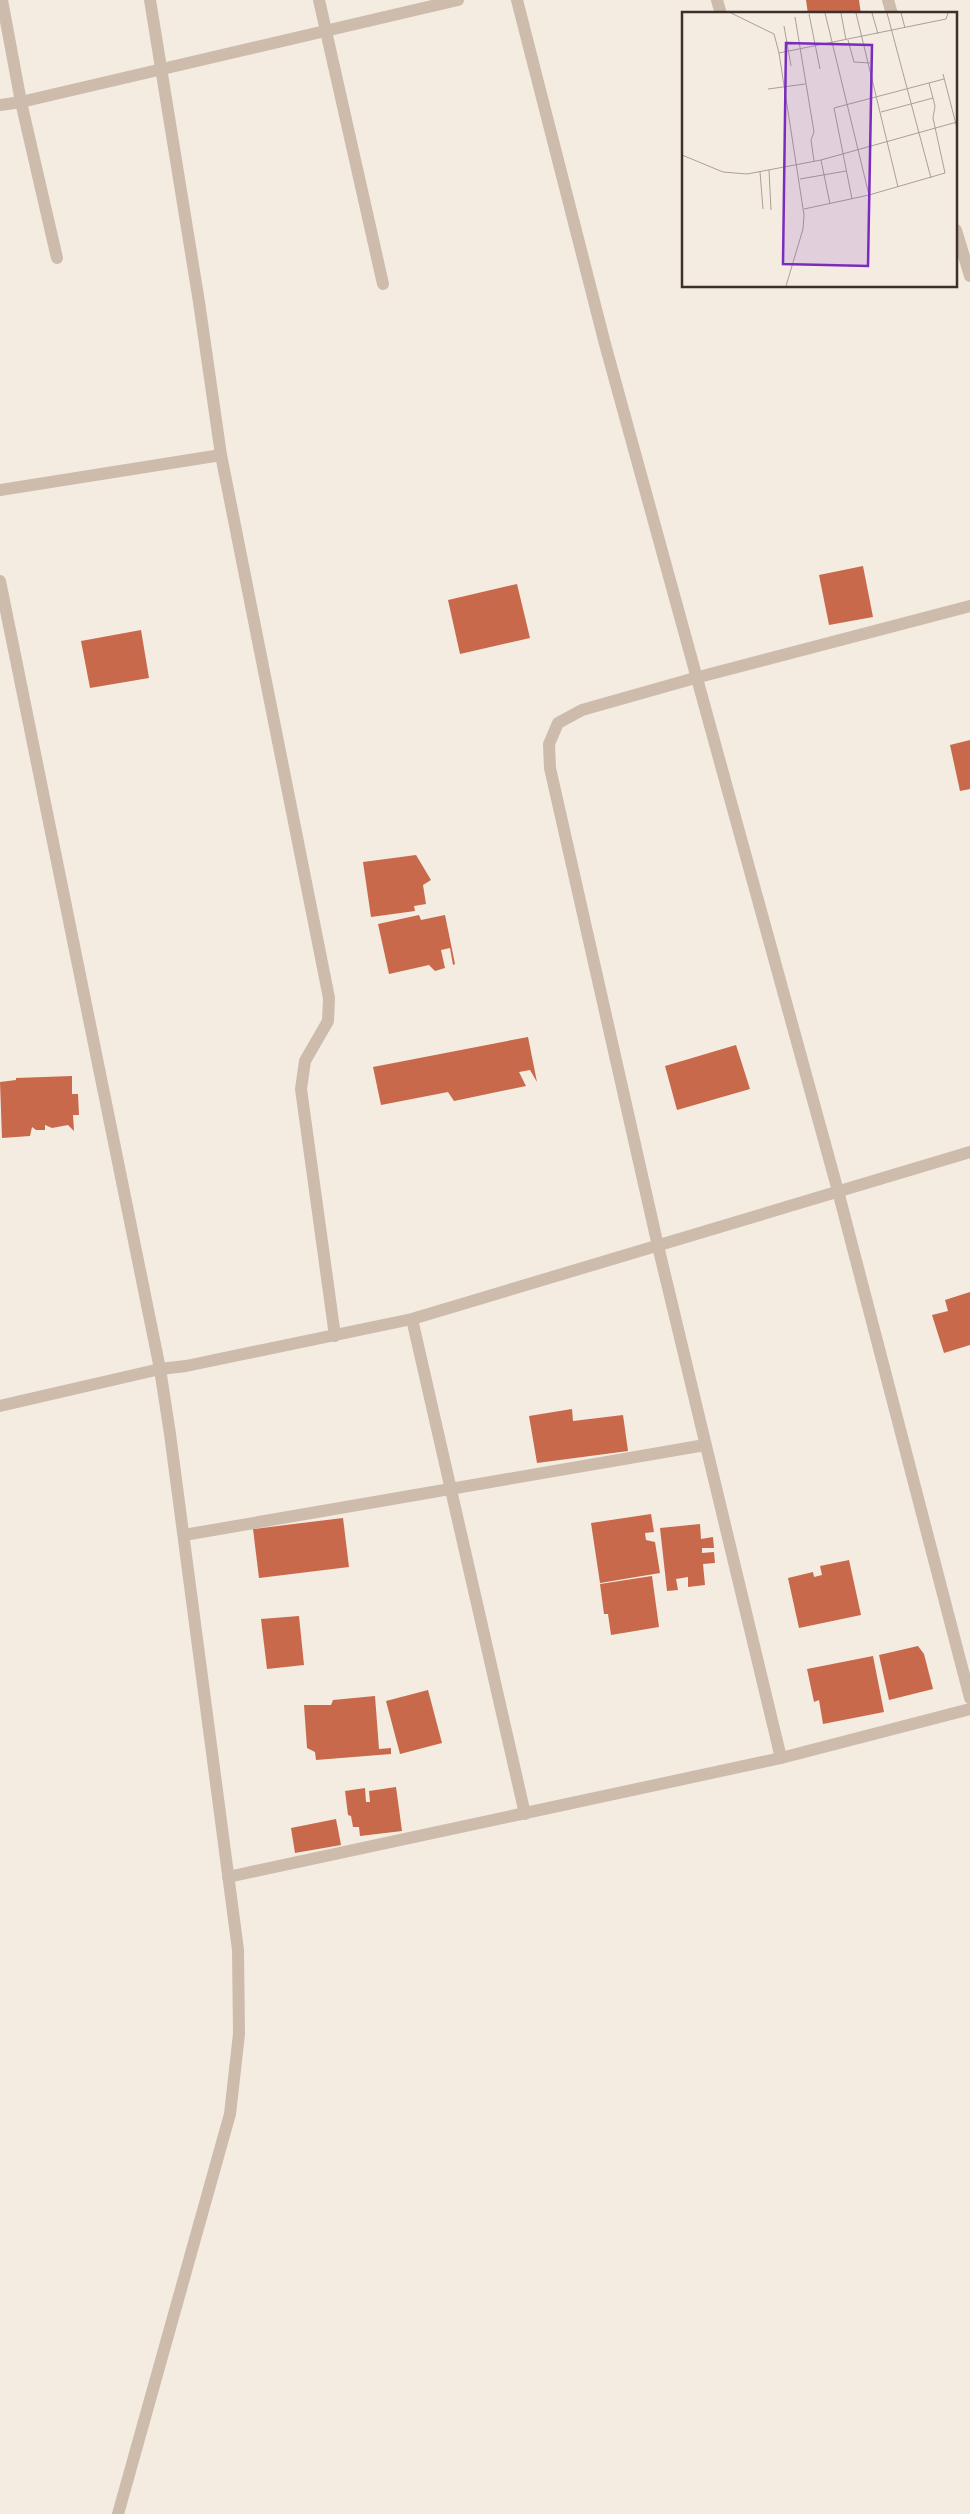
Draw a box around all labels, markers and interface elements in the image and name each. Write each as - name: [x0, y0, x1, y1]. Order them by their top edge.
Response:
- inset map: [682, 12, 958, 288]

